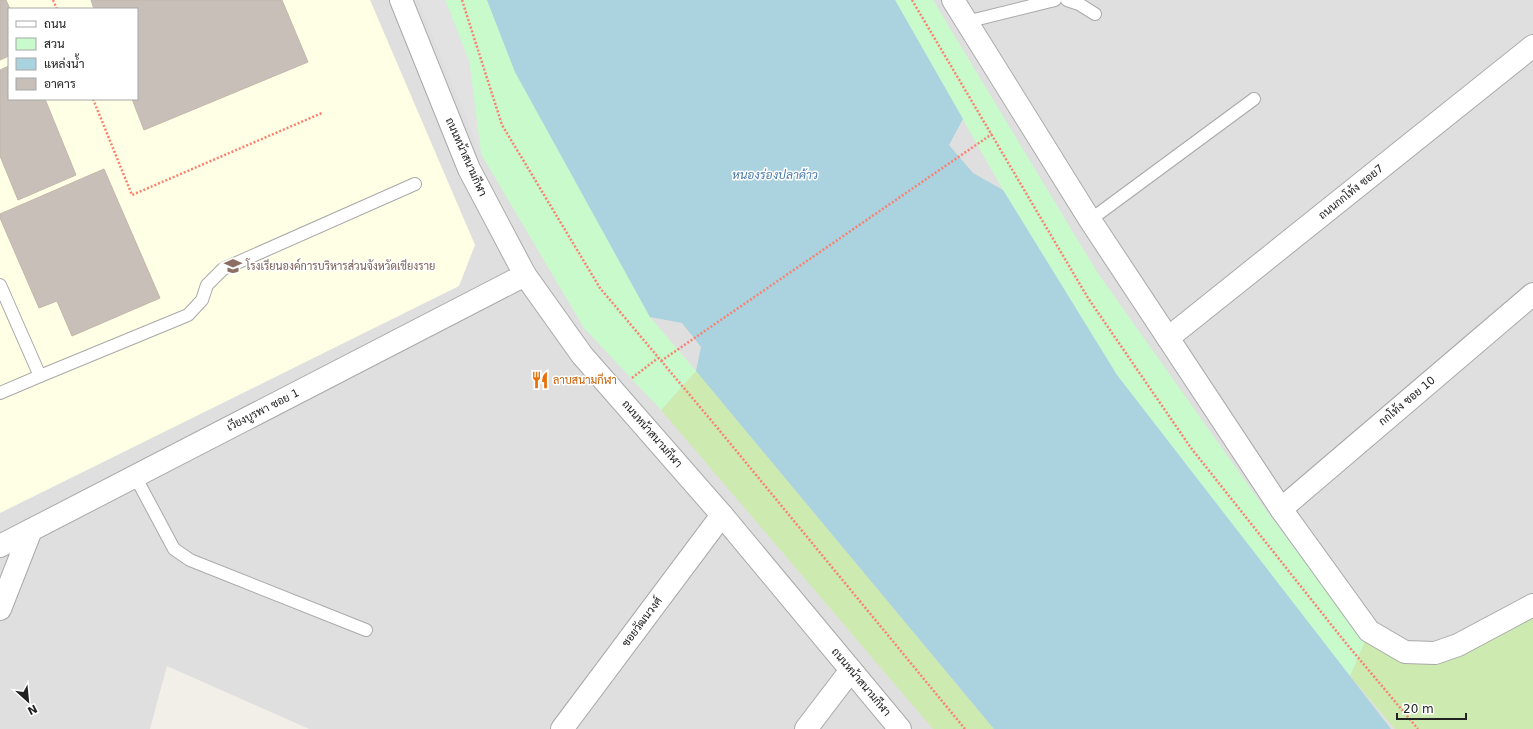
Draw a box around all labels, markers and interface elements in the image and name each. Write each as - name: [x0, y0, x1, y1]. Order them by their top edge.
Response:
- legend: [8, 8, 138, 100]
- text: ถนน: [44, 17, 67, 31]
- text: สวน: [44, 37, 65, 51]
- text: แหล่งน้ำ: [44, 53, 84, 71]
- text: อาคาร: [44, 77, 76, 91]
- street label: ถนนหน้าสนามกีฬา: [443, 115, 491, 198]
- street label: ถนนกกโท้ง ซอย7: [1315, 160, 1386, 222]
- water label: หนองร่องปลาค้าว: [732, 168, 818, 182]
- school or university icon: โรงเรียนองค์การบริหารส่วนจังหวัดเชียงราย: [223, 256, 243, 276]
- place label: โรงเรียนองค์การบริหารส่วนจังหวัดเชียงราย: [245, 258, 435, 273]
- restaurant icon: ลาบสนามกีฬา: [530, 370, 550, 390]
- place label: ลาบสนามกีฬา: [553, 372, 617, 387]
- street label: กกโท้ง ซอย 10: [1375, 372, 1438, 428]
- street label: เวียงบูรพา ซอย 1: [224, 384, 302, 435]
- street label: ถนนหน้าสนามกีฬา: [619, 396, 686, 470]
- street label: ซอยวัฒนวงศ์: [618, 593, 665, 649]
- street label: ถนนหน้าสนามกีฬา: [829, 644, 895, 719]
- north arrow: [8, 681, 48, 721]
- scale bar: [1397, 695, 1466, 721]
- text: N: [25, 702, 39, 717]
- text: 20 m: [1403, 702, 1434, 716]

